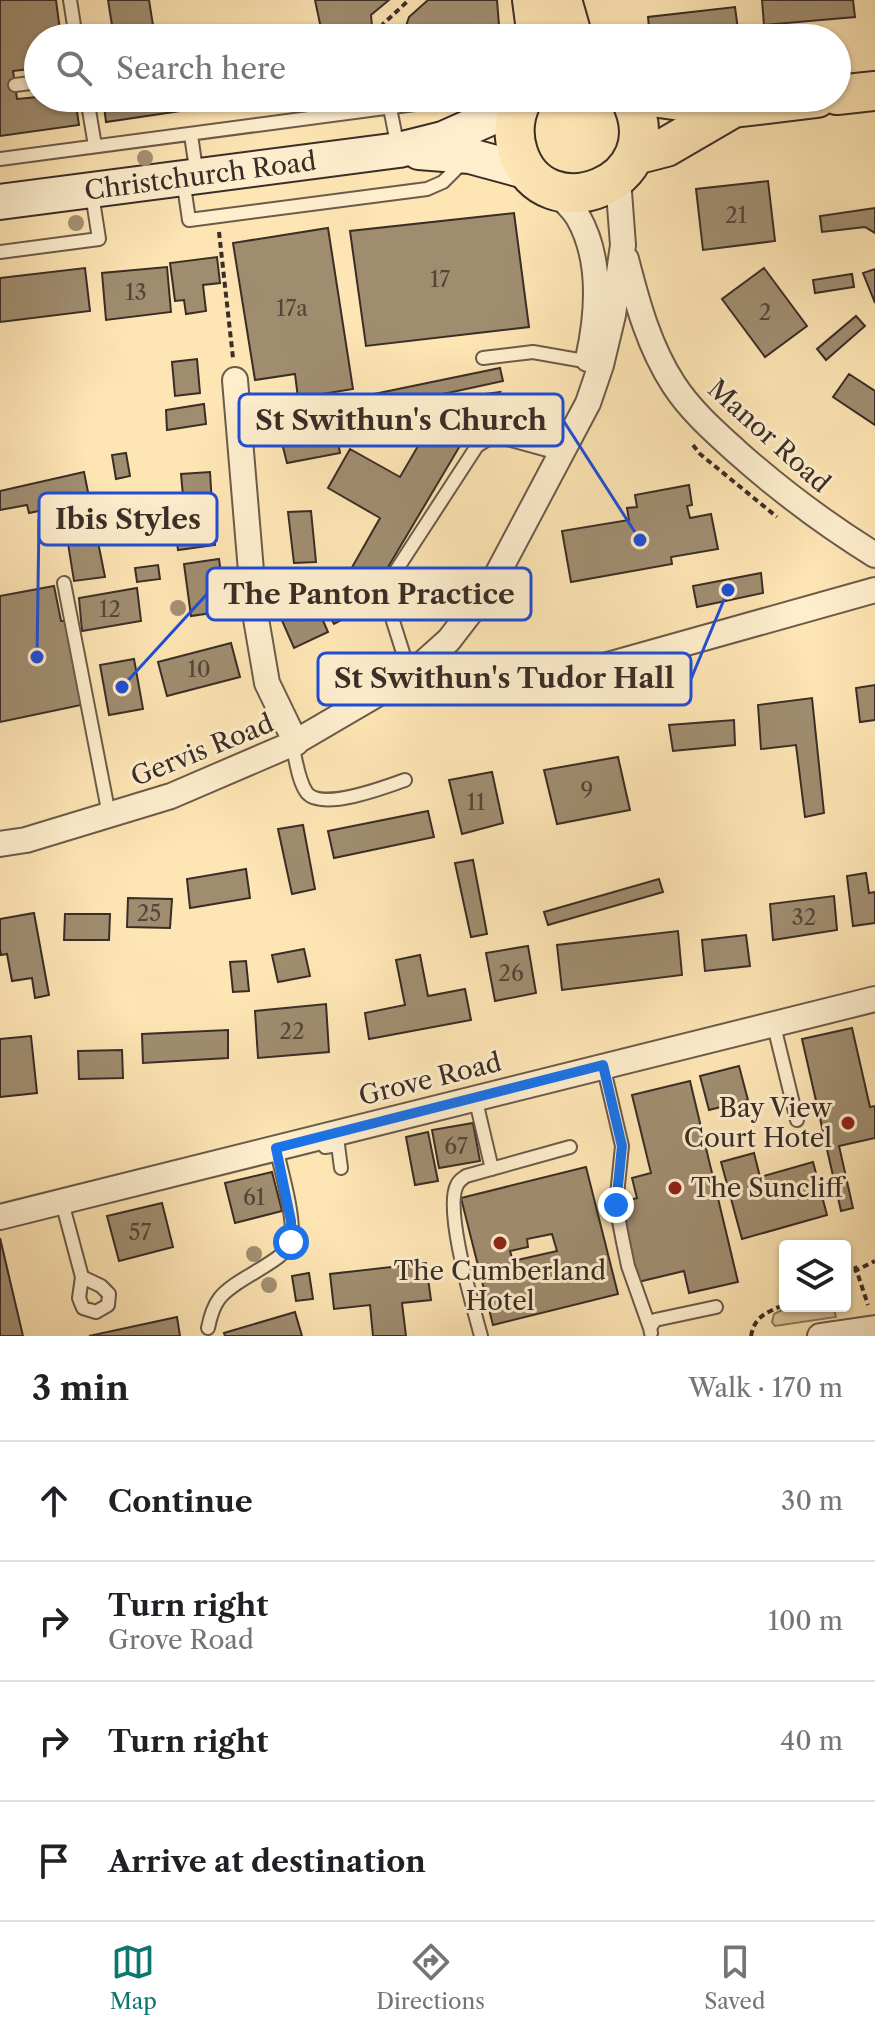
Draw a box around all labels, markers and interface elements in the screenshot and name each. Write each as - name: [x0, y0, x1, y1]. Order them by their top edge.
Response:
- search box: [24, 24, 851, 112]
- icon: search: [52, 46, 96, 90]
- text: Search here: [116, 50, 286, 87]
- street label: Christchurch Road: [83, 145, 318, 207]
- house number: 21: [725, 202, 747, 229]
- house number: 17: [430, 266, 450, 293]
- house number: 13: [125, 279, 147, 306]
- house number: 17a: [276, 295, 308, 322]
- house number: 2: [759, 299, 771, 326]
- street label: Manor Road: [701, 373, 837, 499]
- callout: St Swithun's Church: [239, 394, 563, 446]
- text: St Swithun's Church: [255, 403, 547, 437]
- callout: Ibis Styles: [39, 493, 217, 545]
- text: Ibis Styles: [55, 502, 201, 536]
- callout: The Panton Practice: [207, 568, 531, 620]
- text: The Panton Practice: [223, 577, 515, 611]
- house number: 12: [99, 596, 121, 623]
- callout: St Swithun's Tudor Hall: [318, 653, 691, 705]
- house number: 10: [187, 656, 211, 683]
- text: St Swithun's Tudor Hall: [334, 661, 674, 695]
- street label: Gervis Road: [126, 707, 278, 793]
- house number: 9: [581, 777, 593, 804]
- house number: 11: [467, 789, 485, 816]
- house number: 25: [137, 900, 161, 927]
- house number: 32: [792, 904, 816, 931]
- house number: 26: [498, 960, 524, 987]
- house number: 22: [279, 1018, 305, 1045]
- street label: Grove Road: [355, 1046, 505, 1112]
- place label: Bay View Court Hotel: [684, 1092, 832, 1154]
- marker: Bay View Court Hotel: [839, 1114, 857, 1132]
- house number: 67: [444, 1133, 468, 1160]
- place label: The Suncliff: [691, 1172, 846, 1204]
- marker: The Suncliff: [666, 1179, 684, 1197]
- house number: 61: [243, 1184, 265, 1211]
- route end: [598, 1187, 634, 1223]
- house number: 57: [129, 1219, 152, 1246]
- route start: [273, 1224, 309, 1260]
- marker: The Cumberland Hotel: [491, 1234, 509, 1252]
- map controls: [779, 1240, 851, 1312]
- button: layers: [779, 1240, 851, 1312]
- place label: The Cumberland Hotel: [394, 1255, 606, 1317]
- text: 3 min: [32, 1367, 129, 1409]
- text: Walk · 170 m: [688, 1372, 843, 1404]
- icon: ahead: [32, 1479, 76, 1523]
- text: Continue: [108, 1483, 253, 1520]
- text: 30 m: [781, 1485, 843, 1517]
- text: Turn right: [108, 1587, 268, 1624]
- icon: right: [32, 1599, 76, 1643]
- text: 100 m: [768, 1605, 843, 1637]
- text: Grove Road: [108, 1624, 254, 1656]
- icon: right: [32, 1719, 76, 1763]
- text: Turn right: [108, 1723, 268, 1760]
- text: 40 m: [780, 1725, 843, 1757]
- icon: arrive: [32, 1839, 76, 1883]
- text: Arrive at destination: [108, 1843, 426, 1880]
- tab: Map: [110, 1940, 157, 2015]
- tab: Directions: [376, 1940, 485, 2015]
- tab: Saved: [704, 1940, 765, 2015]

